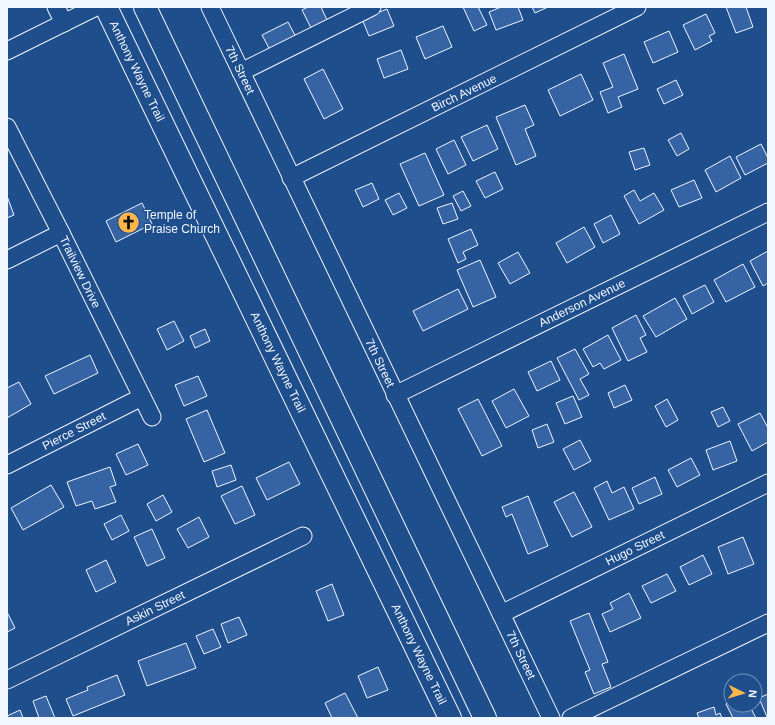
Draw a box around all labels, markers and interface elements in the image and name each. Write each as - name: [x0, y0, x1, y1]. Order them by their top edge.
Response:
- street label: Anthony Wayne Trail: [107, 18, 167, 124]
- street label: 7th Street: [222, 44, 258, 97]
- street label: Birch Avenue: [429, 71, 499, 115]
- place label: Temple of Praise Church: [144, 208, 220, 236]
- church icon: Temple of Praise Church: [116, 209, 142, 235]
- street label: Trailview Drive: [57, 234, 104, 311]
- street label: Anderson Avenue: [536, 276, 628, 330]
- street label: Anthony Wayne Trail: [248, 309, 308, 415]
- street label: 7th Street: [362, 337, 398, 390]
- street label: Pierce Street: [40, 409, 109, 453]
- street label: Hugo Street: [603, 527, 667, 568]
- street label: Askin Street: [123, 587, 188, 628]
- street label: Anthony Wayne Trail: [389, 601, 449, 707]
- street label: 7th Street: [503, 629, 539, 682]
- north arrow: [723, 673, 763, 713]
- text: N: [747, 689, 759, 698]

